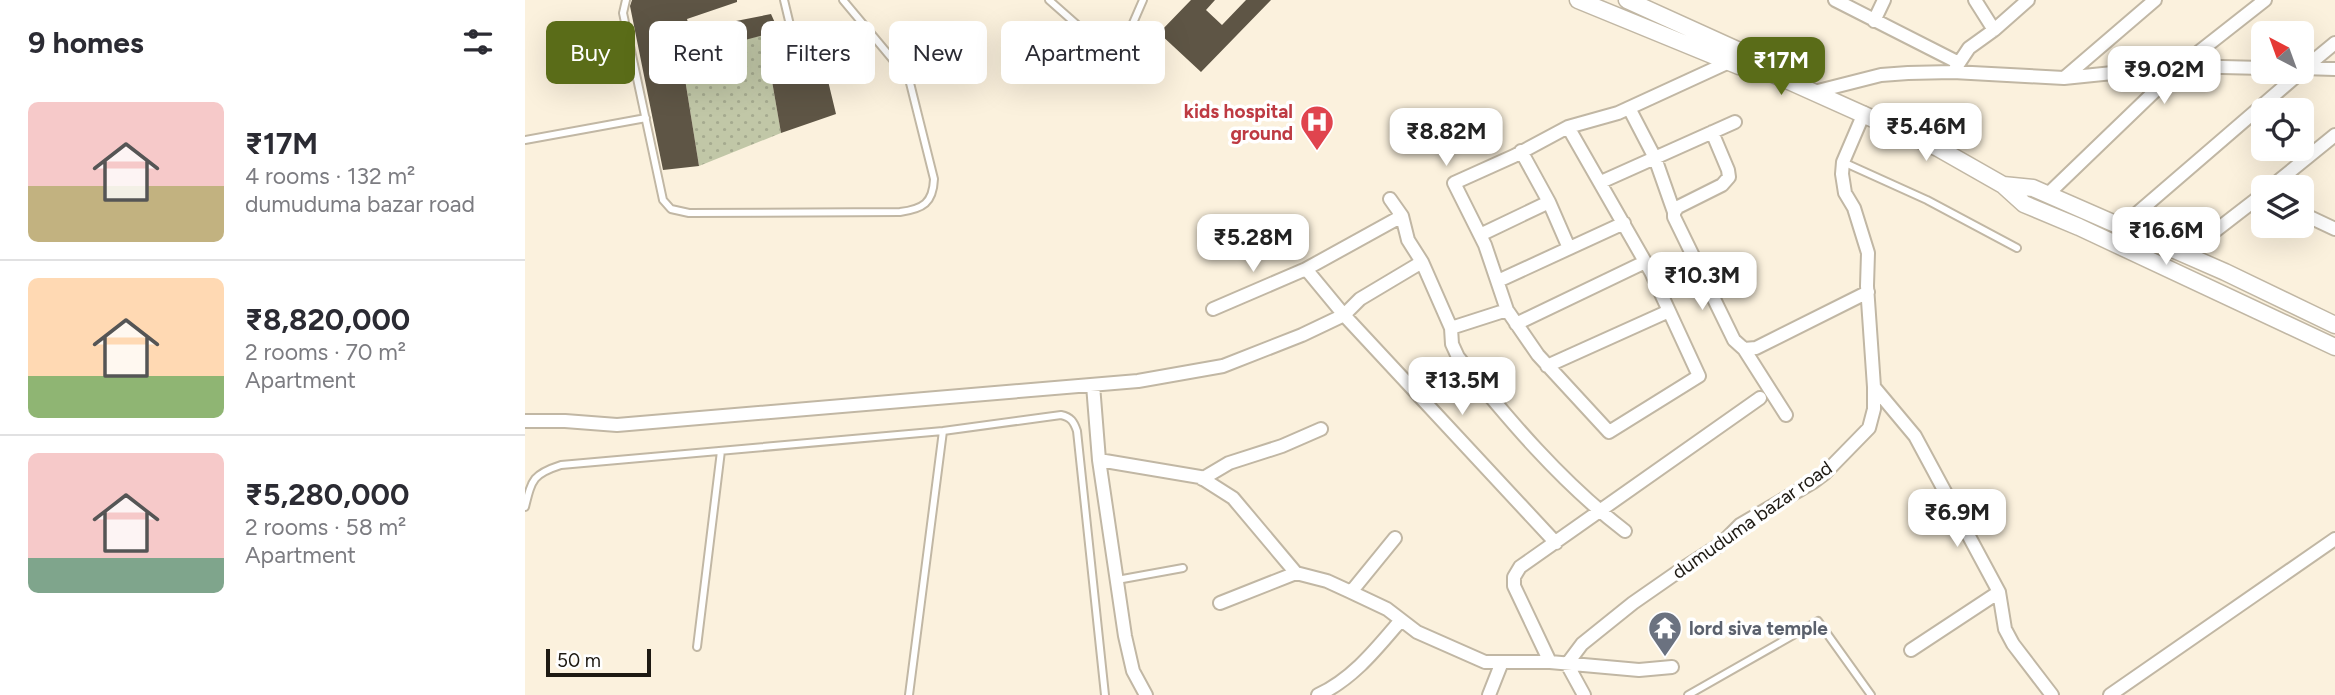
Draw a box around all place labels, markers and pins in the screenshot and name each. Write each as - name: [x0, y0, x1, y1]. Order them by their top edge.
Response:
- pin: ₹17M: [1740, 38, 1822, 97]
- pin: ₹9.02M: [2107, 46, 2221, 106]
- place label: kids hospital ground: [1184, 100, 1293, 145]
- hospital icon: kids hospital ground: [1298, 103, 1336, 152]
- pin: ₹5.46M: [1869, 104, 1983, 163]
- pin: ₹8.82M: [1389, 108, 1503, 168]
- pin: ₹16.6M: [2109, 208, 2223, 267]
- pin: ₹5.28M: [1196, 215, 1310, 274]
- pin: ₹10.3M: [1645, 252, 1759, 312]
- pin: ₹13.5M: [1405, 358, 1519, 417]
- pin: ₹6.9M: [1908, 490, 2006, 549]
- temple icon: lord siva temple: [1646, 609, 1684, 658]
- place label: lord siva temple: [1689, 617, 1828, 640]

